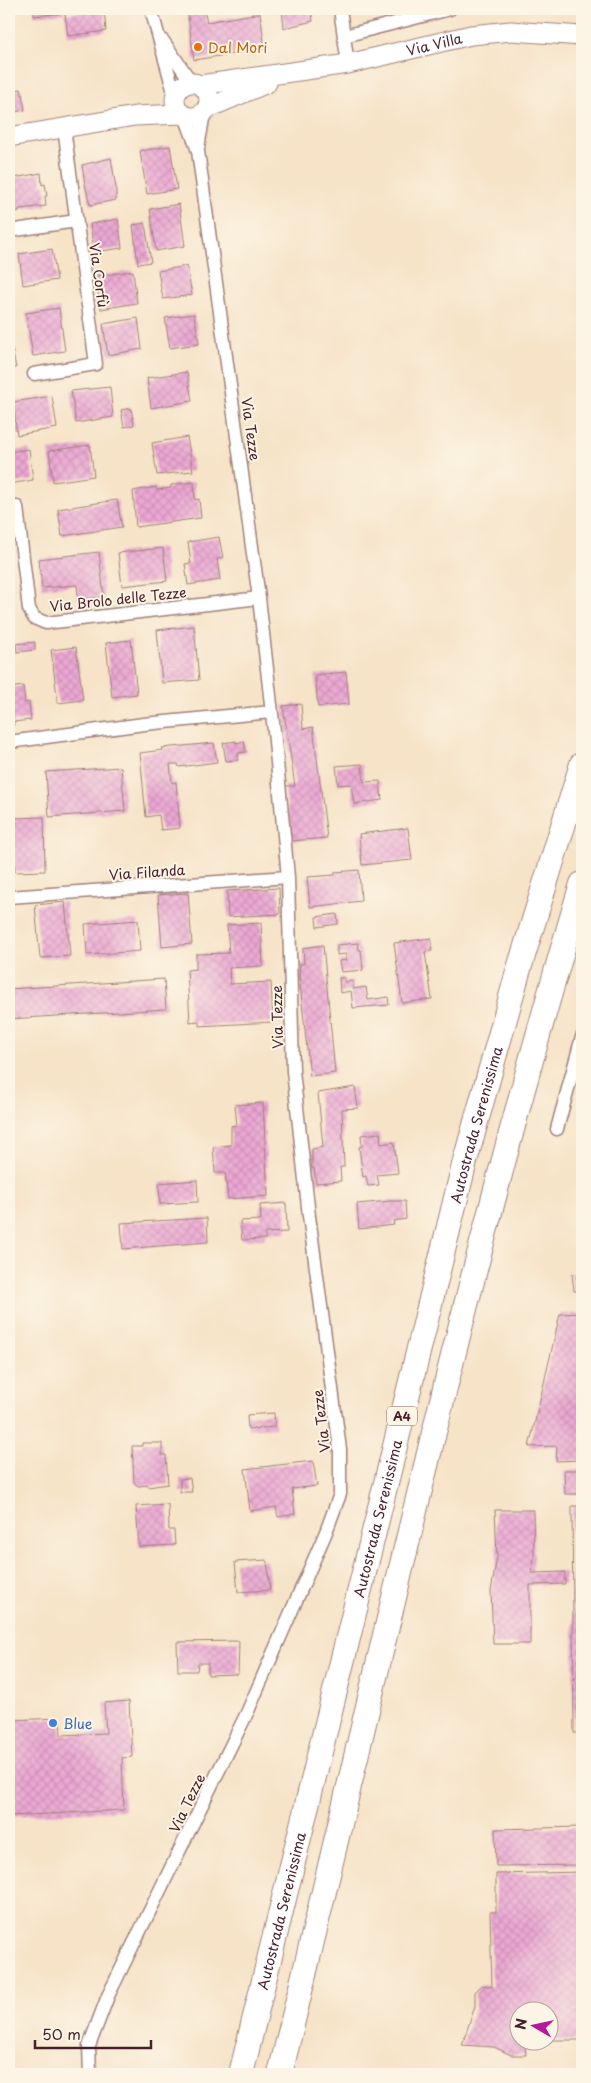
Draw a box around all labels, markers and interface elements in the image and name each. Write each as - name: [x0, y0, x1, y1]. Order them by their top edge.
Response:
- street label: Via Villa: [404, 27, 464, 60]
- place label: Dal Mori: [208, 37, 267, 58]
- marker: Dal Mori: [192, 41, 204, 53]
- street label: Via Corfù: [84, 241, 114, 309]
- street label: Via Tezze: [236, 396, 266, 462]
- street label: Via Brolo delle Tezze: [49, 581, 187, 617]
- street label: Via Filanda: [108, 859, 186, 885]
- street label: Via Tezze: [266, 985, 288, 1049]
- street label: Autostrada Serenissima: [445, 1044, 507, 1205]
- street label: Via Tezze: [307, 1388, 335, 1454]
- road number: A4: [387, 1406, 417, 1425]
- street label: Autostrada Serenissima: [348, 1437, 407, 1600]
- place label: Blue: [63, 1713, 93, 1734]
- marker: Blue: [47, 1717, 59, 1729]
- street label: Via Tezze: [164, 1770, 211, 1836]
- street label: Autostrada Serenissima: [252, 1830, 311, 1992]
- north arrow: [508, 2000, 558, 2050]
- text: N: [509, 2017, 532, 2031]
- scale bar: [35, 2018, 151, 2050]
- text: 50 m: [42, 2022, 81, 2045]

